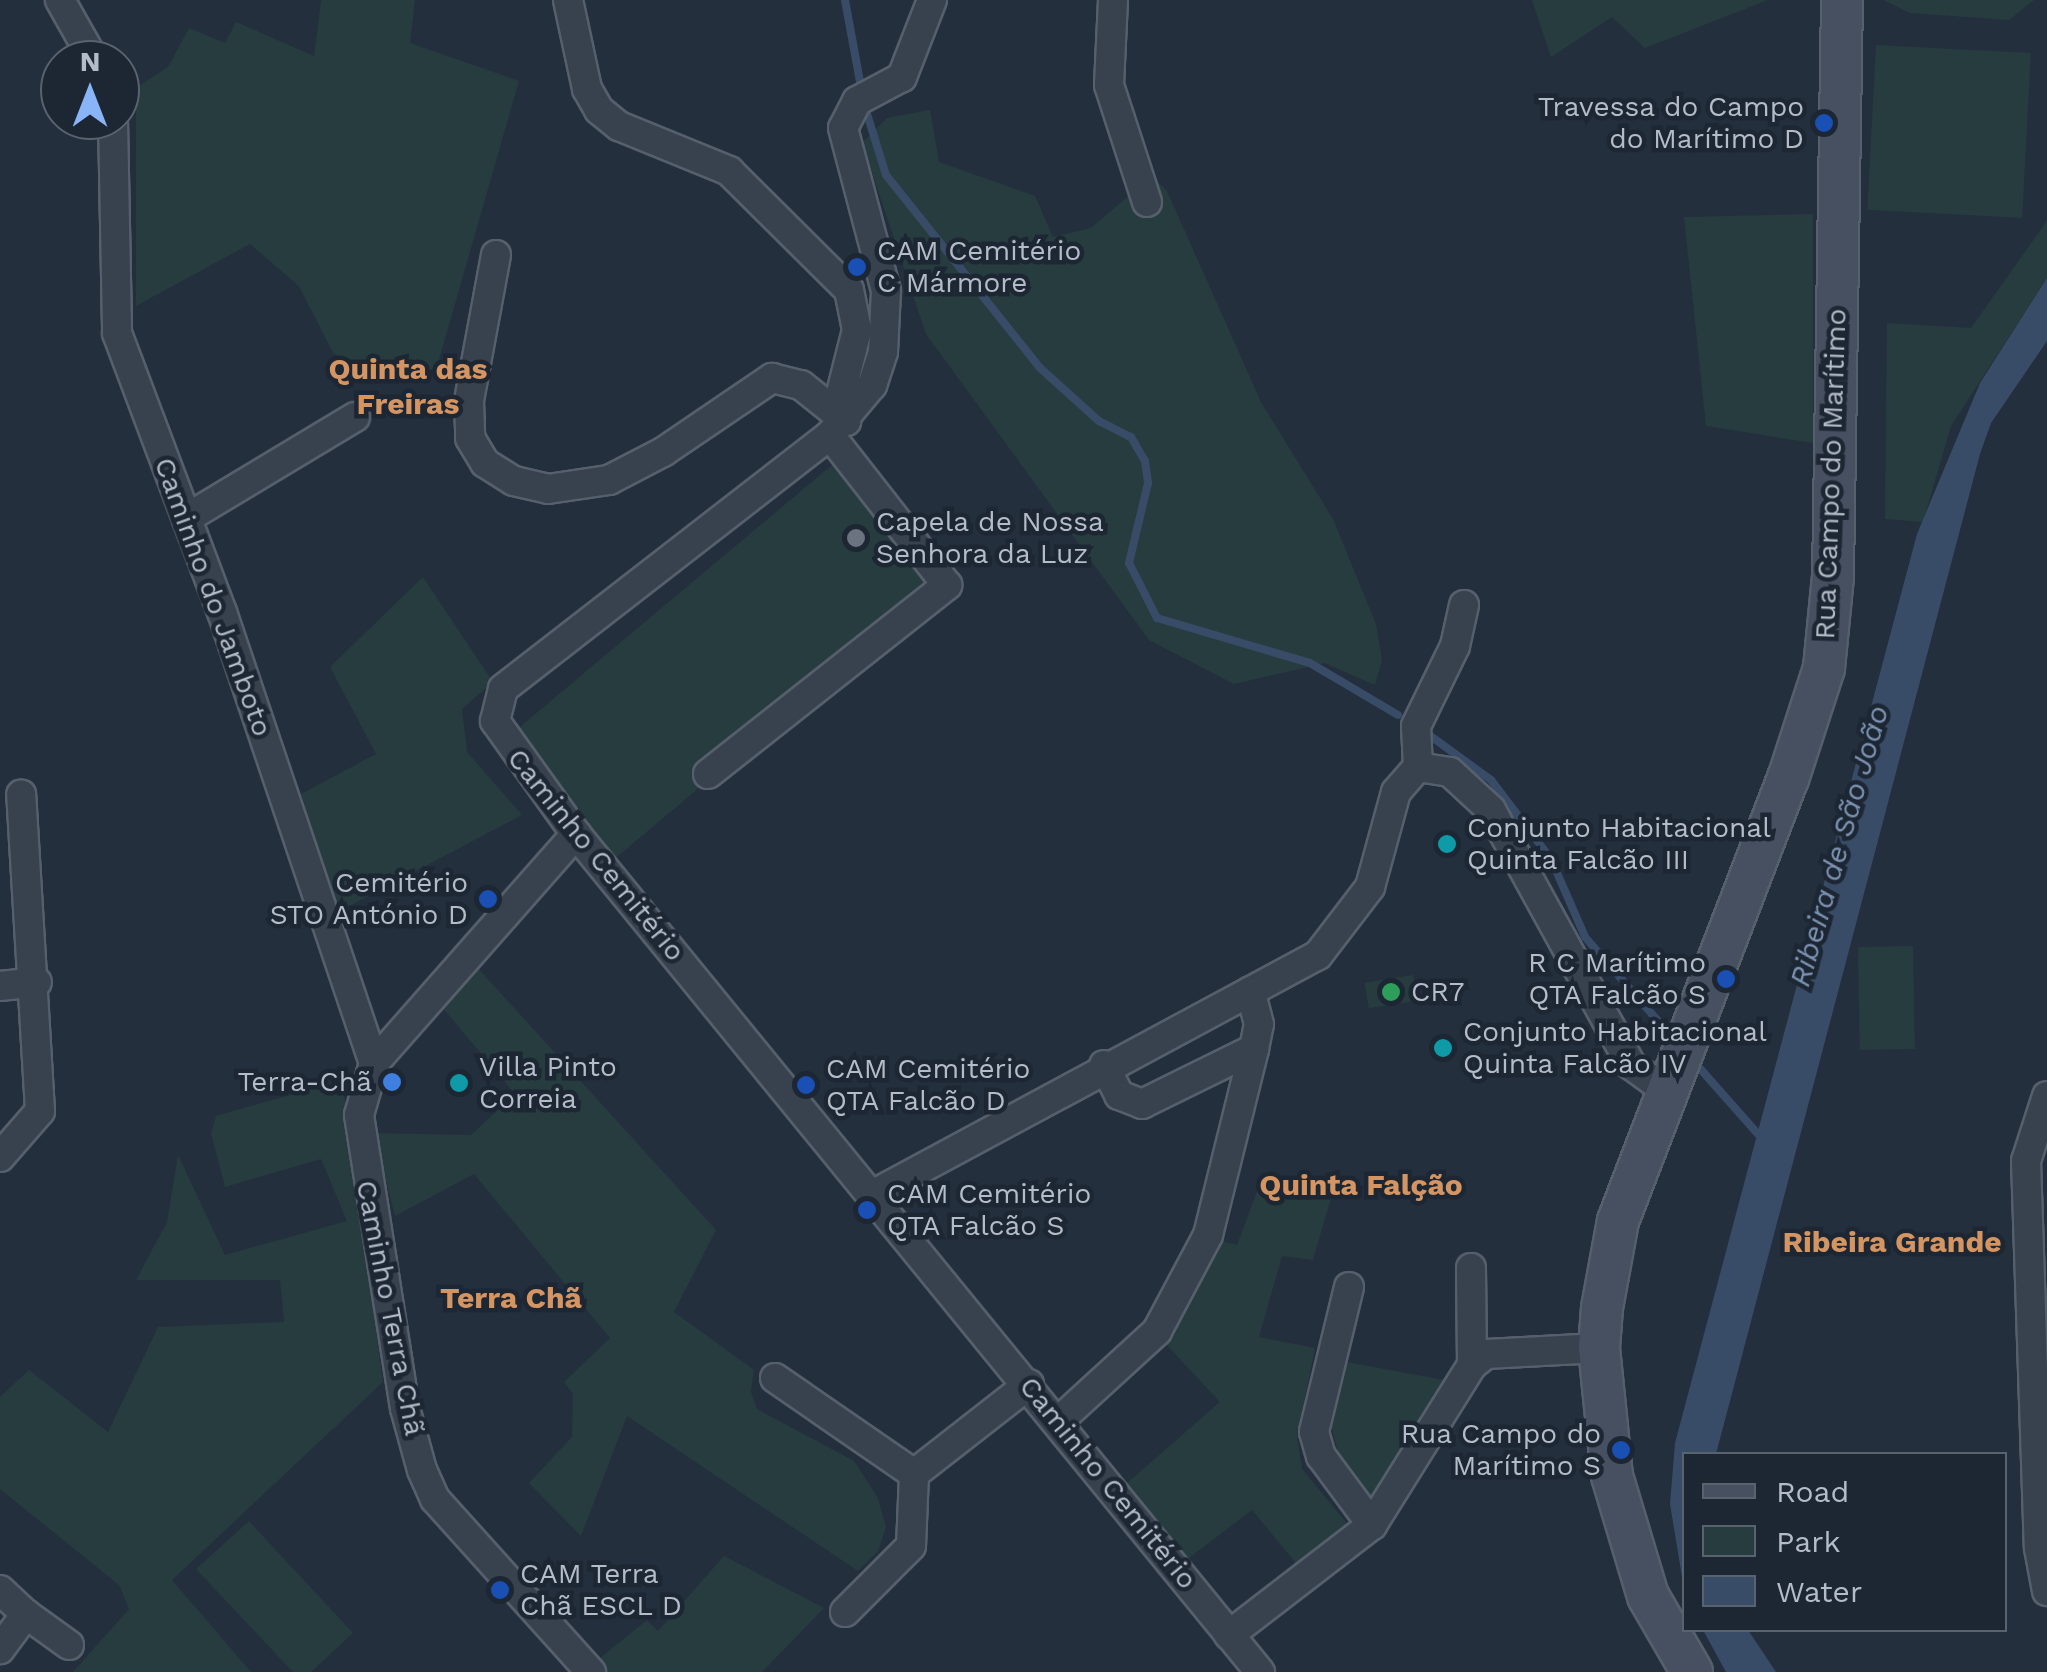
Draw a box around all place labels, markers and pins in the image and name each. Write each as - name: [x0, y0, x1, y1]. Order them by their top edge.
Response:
- place label: Travessa do Campo do Marítimo D: [1537, 90, 1804, 156]
- marker: Travessa do Campo do Marítimo D: [1813, 112, 1835, 134]
- place label: CAM Cemitério C Mármore: [877, 234, 1081, 300]
- marker: CAM Cemitério C Mármore: [846, 256, 868, 278]
- place label: Capela de Nossa Senhora da Luz: [876, 505, 1104, 571]
- marker: Capela de Nossa Senhora da Luz: [845, 527, 867, 549]
- place label: Conjunto Habitacional Quinta Falcão III: [1467, 811, 1771, 877]
- marker: Conjunto Habitacional Quinta Falcão III: [1436, 833, 1458, 855]
- place label: Cemitério STO António D: [269, 866, 468, 932]
- marker: Cemitério STO António D: [477, 888, 499, 910]
- place label: R C Marítimo QTA Falcão S: [1527, 946, 1706, 1012]
- marker: R C Marítimo QTA Falcão S: [1715, 968, 1737, 990]
- place label: CR7: [1411, 975, 1465, 1009]
- marker: CR7: [1380, 981, 1402, 1003]
- place label: Conjunto Habitacional Quinta Falcão IV: [1463, 1015, 1767, 1081]
- marker: Conjunto Habitacional Quinta Falcão IV: [1432, 1037, 1454, 1059]
- place label: Villa Pinto Correia: [479, 1050, 617, 1116]
- place label: CAM Cemitério QTA Falcão D: [826, 1052, 1030, 1118]
- place label: Terra-Chã: [238, 1065, 372, 1099]
- marker: Terra-Chã: [381, 1071, 403, 1093]
- marker: Villa Pinto Correia: [448, 1072, 470, 1094]
- marker: CAM Cemitério QTA Falcão D: [795, 1074, 817, 1096]
- place label: CAM Cemitério QTA Falcão S: [887, 1177, 1091, 1243]
- marker: CAM Cemitério QTA Falcão S: [856, 1199, 878, 1221]
- place label: Rua Campo do Marítimo S: [1400, 1417, 1601, 1483]
- marker: Rua Campo do Marítimo S: [1610, 1439, 1632, 1461]
- place label: CAM Terra Chã ESCL D: [520, 1557, 683, 1623]
- marker: CAM Terra Chã ESCL D: [489, 1579, 511, 1601]

